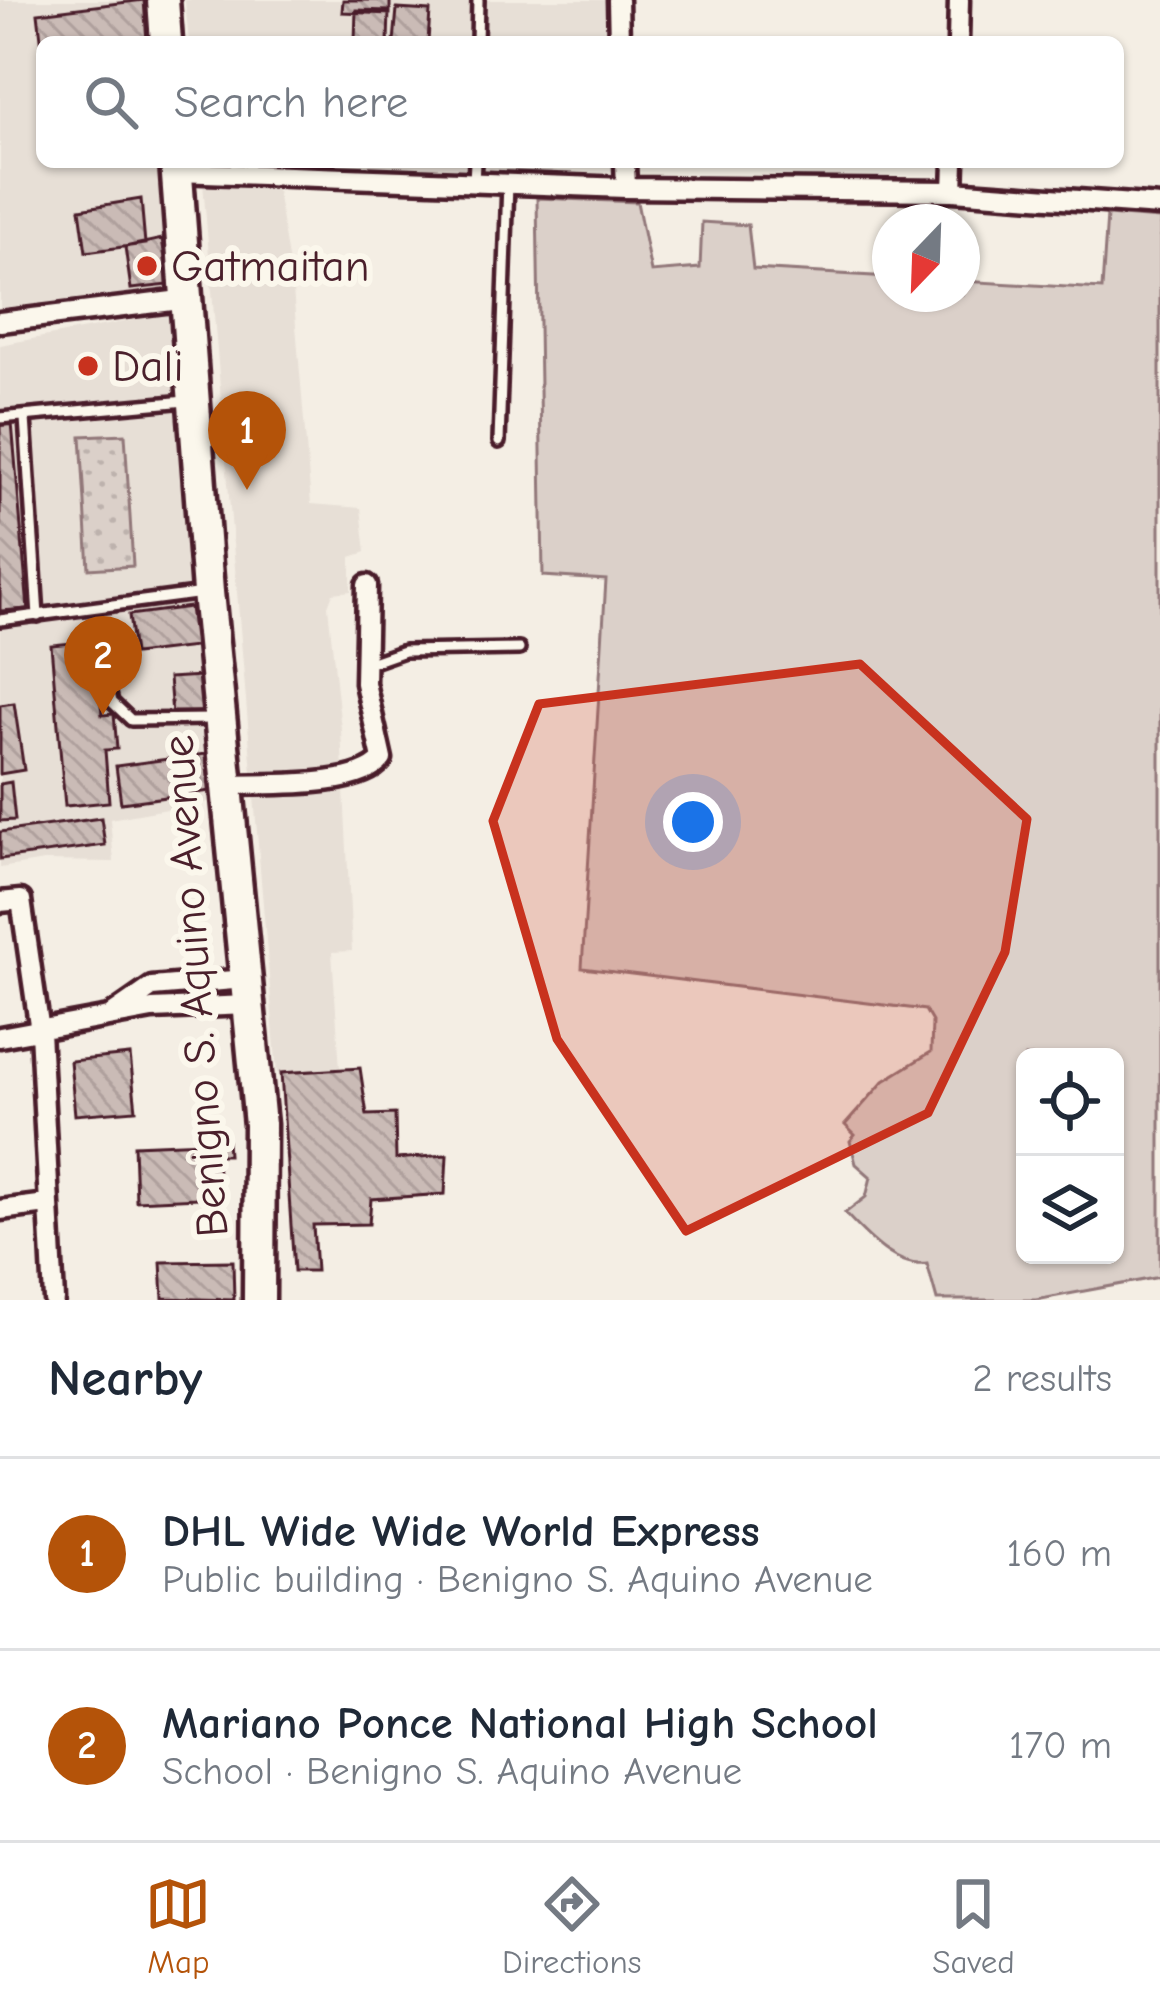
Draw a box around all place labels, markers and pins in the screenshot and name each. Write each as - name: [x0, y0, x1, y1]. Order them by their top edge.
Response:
- place label: Gatmaitan: [171, 240, 370, 292]
- marker: Gatmaitan: [134, 253, 160, 279]
- place label: Dali: [112, 340, 184, 392]
- marker: Dali: [75, 353, 101, 379]
- pin: 1: [208, 391, 286, 490]
- pin: 2: [64, 616, 142, 715]

